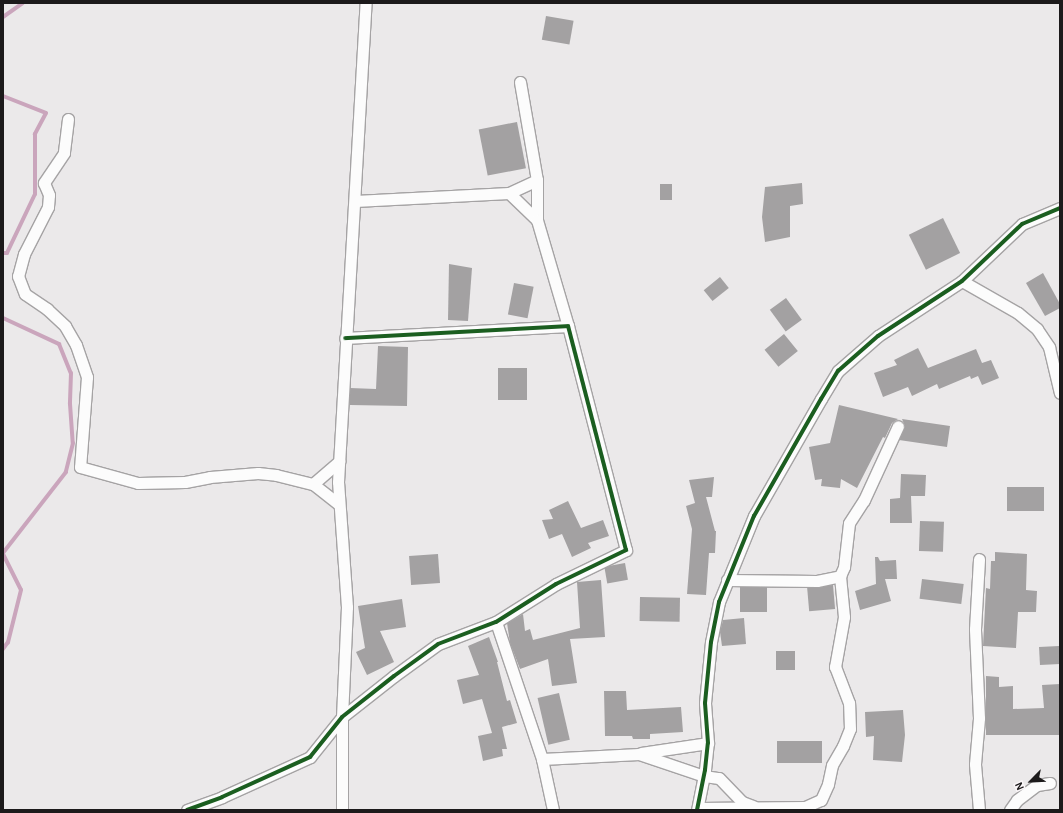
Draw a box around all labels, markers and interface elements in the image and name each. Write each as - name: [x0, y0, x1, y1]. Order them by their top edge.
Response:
- north arrow: [1011, 761, 1051, 801]
- text: N: [1013, 780, 1026, 792]

